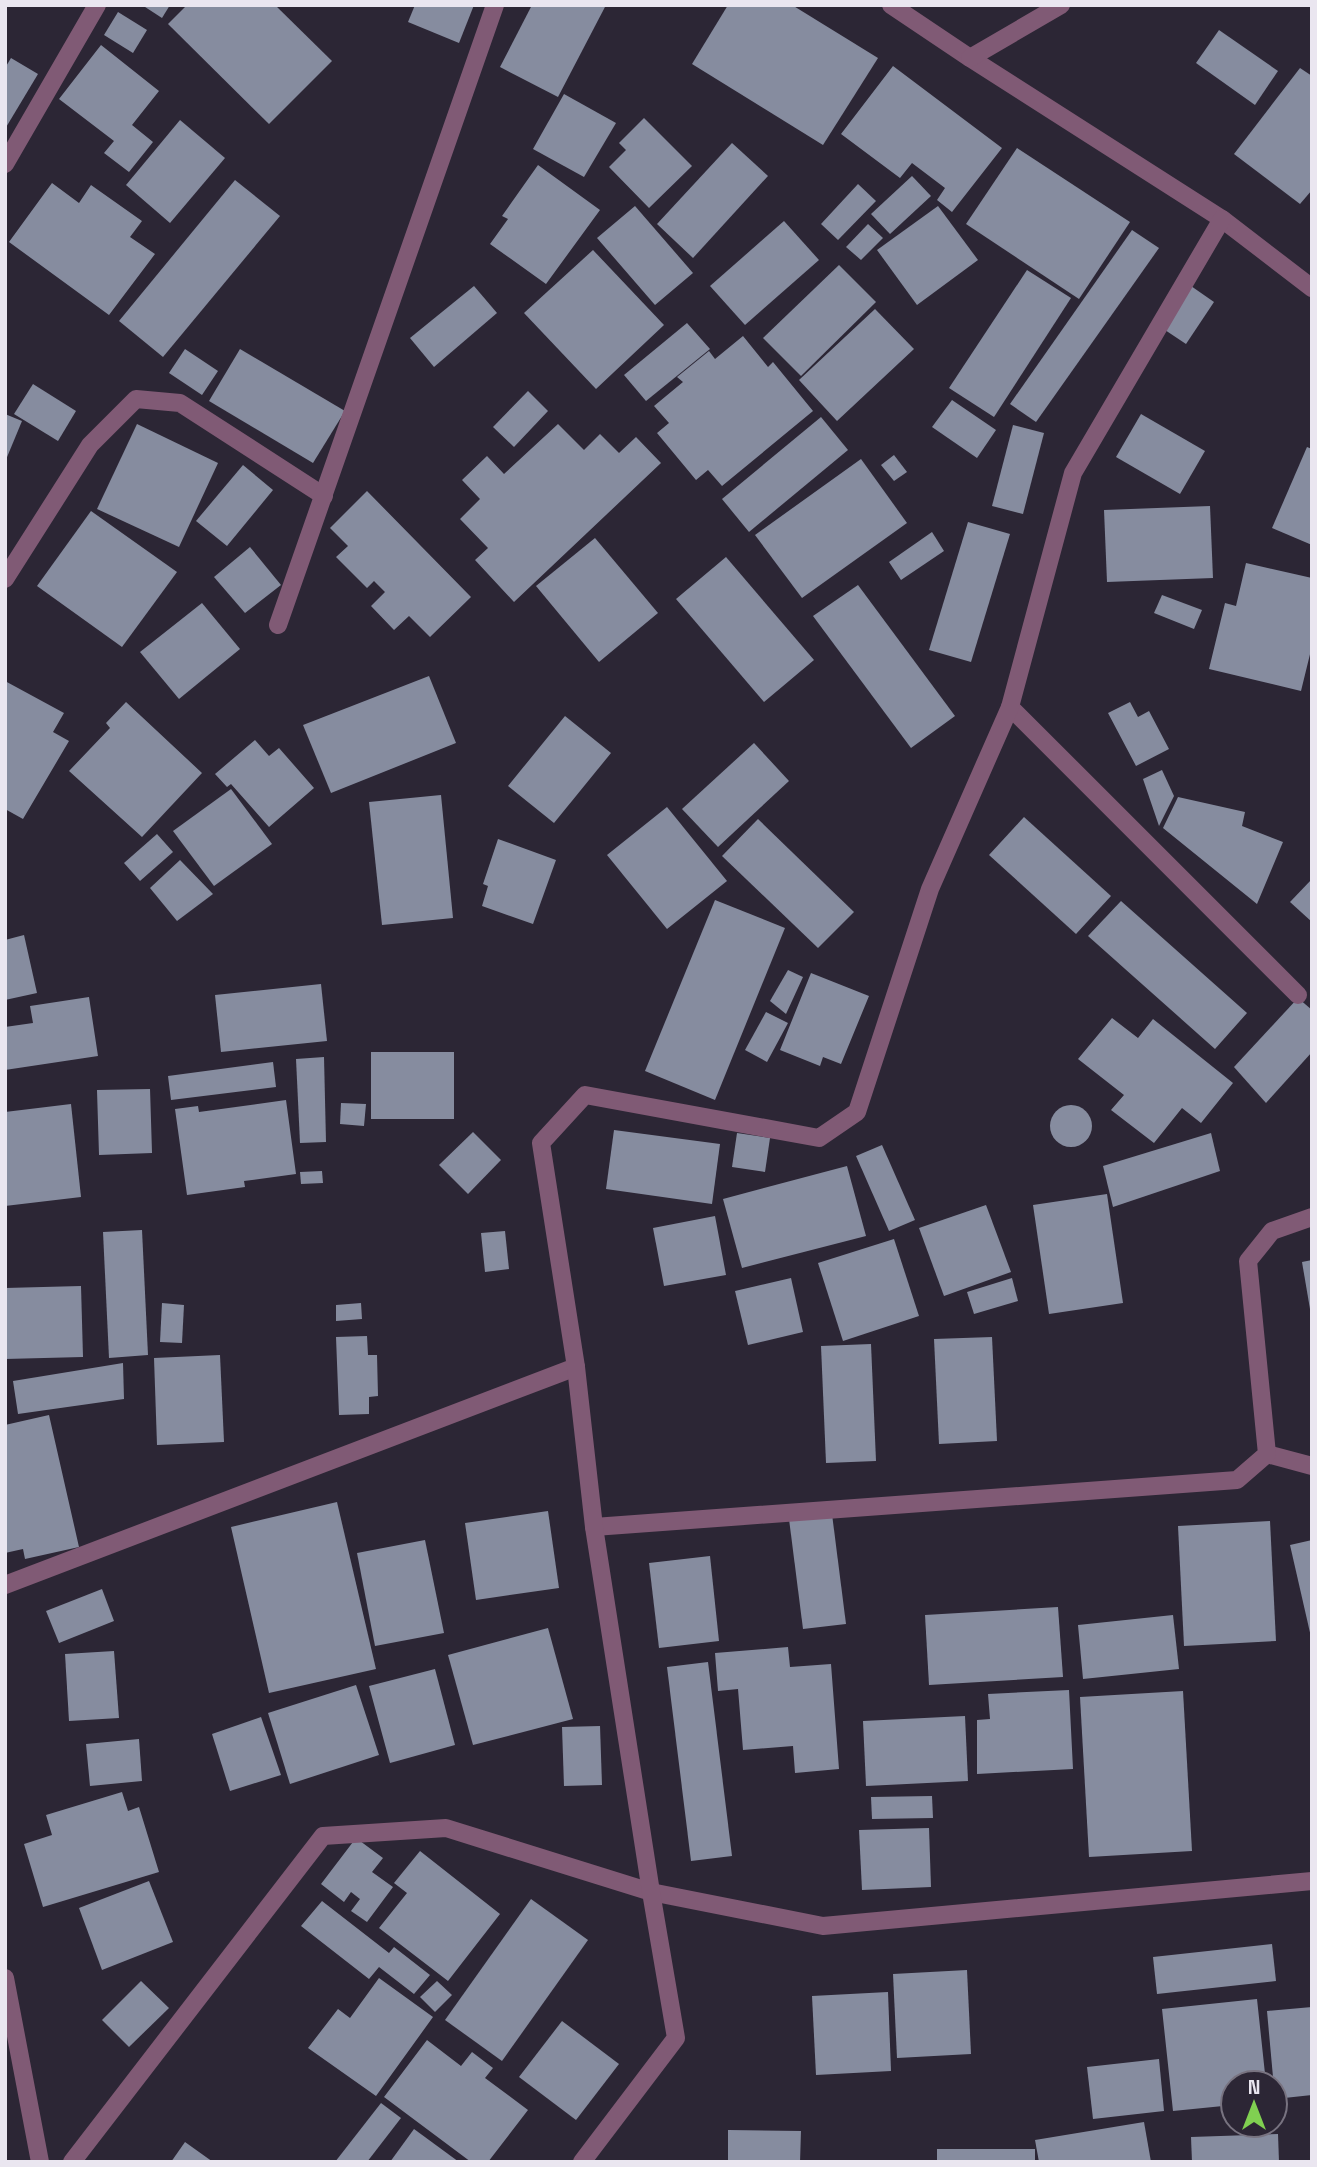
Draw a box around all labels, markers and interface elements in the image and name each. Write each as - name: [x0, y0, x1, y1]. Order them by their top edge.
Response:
- north arrow: [1219, 2069, 1289, 2139]
- text: N: [1248, 2075, 1260, 2100]

